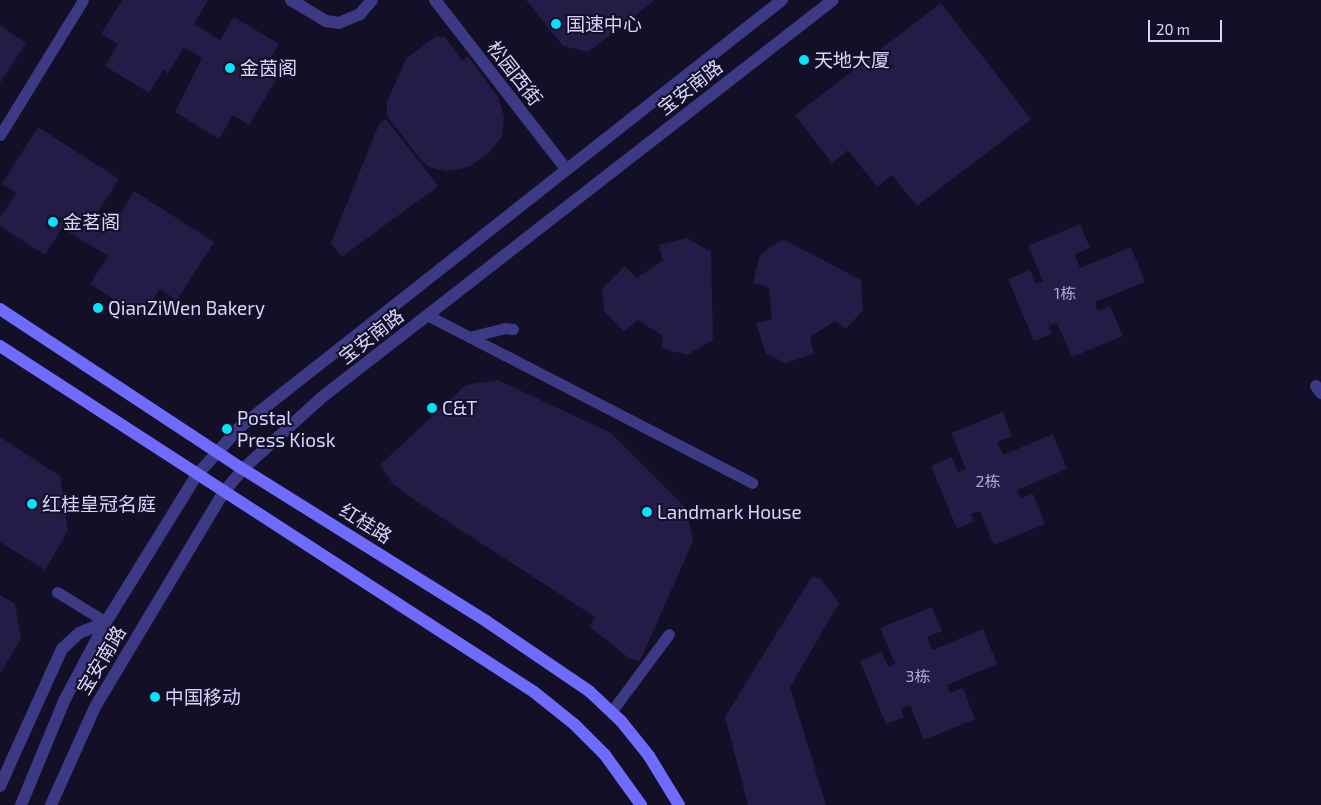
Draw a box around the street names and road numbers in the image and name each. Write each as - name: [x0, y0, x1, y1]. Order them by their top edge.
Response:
- street label: 松园西街: [483, 36, 547, 110]
- street label: 宝安南路: [653, 55, 727, 119]
- street label: 宝安南路: [334, 304, 408, 368]
- street label: 红桂路: [336, 498, 396, 548]
- street label: 宝安南路: [72, 622, 130, 698]

